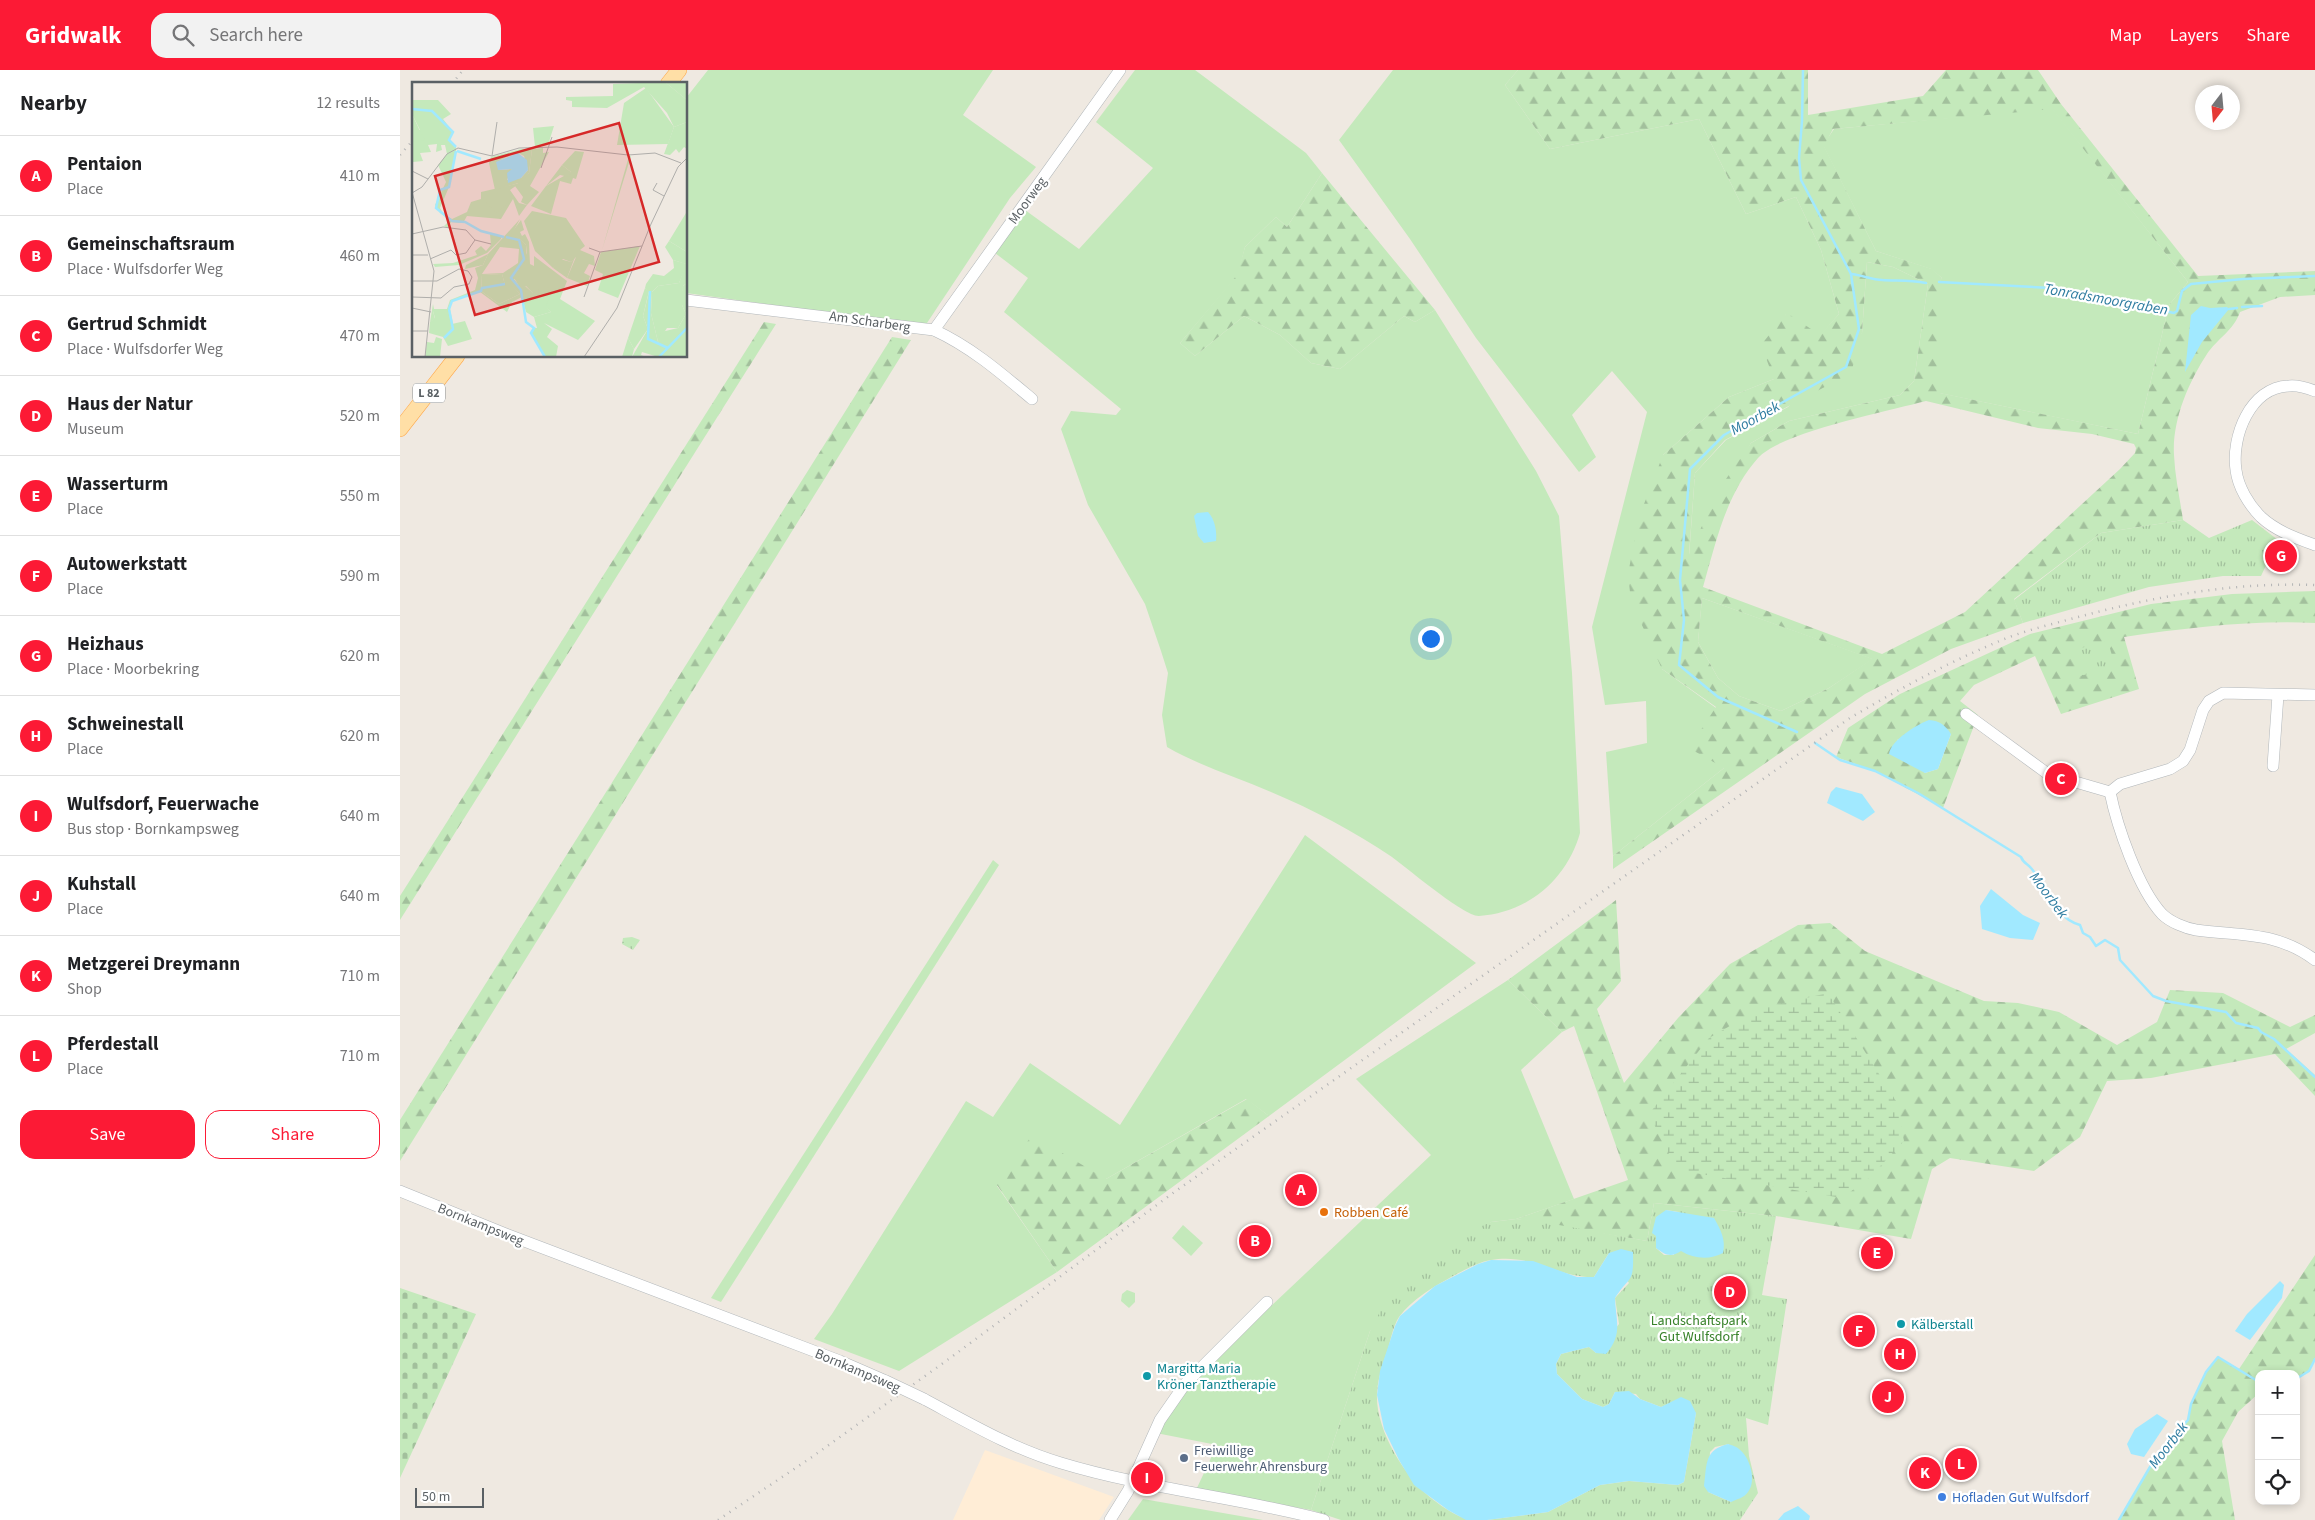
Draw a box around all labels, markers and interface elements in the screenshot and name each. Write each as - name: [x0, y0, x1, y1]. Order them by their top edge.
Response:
- search box: [151, 13, 501, 58]
- text: Gridwalk: [25, 18, 121, 53]
- icon: search: [169, 21, 197, 49]
- text: Search here: [209, 22, 303, 49]
- text: Map: [2110, 23, 2142, 48]
- text: Layers: [2170, 23, 2219, 48]
- text: Share: [2247, 23, 2290, 48]
- inset map: [412, 82, 688, 358]
- north arrow: [2195, 85, 2240, 130]
- text: Nearby: [20, 88, 87, 118]
- text: 12 results: [316, 92, 380, 114]
- text: Pentaion: [67, 151, 142, 178]
- text: A: [31, 165, 41, 187]
- text: 410 m: [340, 165, 380, 187]
- street label: Moorweg: [1004, 173, 1052, 228]
- text: Place: [67, 178, 103, 200]
- text: Gemeinschaftsraum: [67, 231, 235, 258]
- text: B: [31, 245, 41, 267]
- text: 460 m: [340, 245, 380, 267]
- text: Place · Wulfsdorfer Weg: [67, 258, 223, 280]
- water label: Tonradsmoorgraben: [2042, 278, 2170, 321]
- street label: Am Scharberg: [828, 306, 912, 338]
- text: Gertrud Schmidt: [67, 311, 207, 338]
- text: C: [31, 325, 41, 347]
- text: 470 m: [340, 325, 380, 347]
- text: Place · Wulfsdorfer Weg: [67, 338, 223, 360]
- road number: L 82: [413, 384, 445, 402]
- text: Haus der Natur: [67, 391, 193, 418]
- water label: Moorbek: [1727, 396, 1784, 441]
- text: D: [31, 405, 41, 427]
- text: 520 m: [340, 405, 380, 427]
- text: Museum: [67, 418, 124, 440]
- text: Wasserturm: [67, 471, 168, 498]
- text: E: [32, 485, 40, 507]
- text: 550 m: [340, 485, 380, 507]
- text: Place: [67, 498, 103, 520]
- pin: G: [2265, 537, 2297, 575]
- text: Autowerkstatt: [67, 551, 187, 578]
- text: F: [32, 565, 40, 587]
- text: 590 m: [340, 565, 380, 587]
- text: Place: [67, 578, 103, 600]
- your location: [1418, 626, 1444, 652]
- text: Heizhaus: [67, 631, 144, 658]
- text: G: [31, 645, 41, 667]
- text: 620 m: [340, 645, 380, 667]
- text: Place · Moorbekring: [67, 658, 199, 680]
- text: Schweinestall: [67, 711, 184, 738]
- text: H: [31, 725, 41, 747]
- text: 620 m: [340, 725, 380, 747]
- text: Place: [67, 738, 103, 760]
- pin: C: [2045, 760, 2077, 798]
- text: Wulfsdorf, Feuerwache: [67, 791, 259, 818]
- text: I: [34, 805, 38, 827]
- text: 640 m: [340, 805, 380, 827]
- text: Bus stop · Bornkampsweg: [67, 818, 239, 840]
- water label: Moorbek: [2024, 868, 2074, 924]
- text: Kuhstall: [67, 871, 136, 898]
- text: J: [32, 885, 40, 907]
- text: 640 m: [340, 885, 380, 907]
- text: Place: [67, 898, 103, 920]
- text: Metzgerei Dreymann: [67, 951, 240, 978]
- text: K: [31, 965, 41, 987]
- text: 710 m: [340, 965, 380, 987]
- text: Shop: [67, 978, 102, 1000]
- text: Pferdestall: [67, 1031, 158, 1058]
- text: L: [32, 1045, 40, 1067]
- text: 710 m: [340, 1045, 380, 1067]
- text: Place: [67, 1058, 103, 1080]
- button: Save: [20, 1110, 195, 1159]
- button: Share: [205, 1110, 380, 1159]
- pin: A: [1285, 1171, 1317, 1209]
- street label: Bornkampsweg: [435, 1199, 527, 1251]
- place label: Robben Café: [1334, 1203, 1408, 1223]
- marker: Robben Café: [1318, 1206, 1330, 1218]
- pin: B: [1239, 1222, 1271, 1260]
- pin: E: [1861, 1234, 1893, 1272]
- pin: D: [1714, 1273, 1746, 1311]
- park label: Landschaftspark Gut Wulfsdorf: [1651, 1311, 1747, 1347]
- pin: F: [1843, 1312, 1875, 1350]
- place label: Kälberstall: [1911, 1315, 1974, 1335]
- marker: Kälberstall: [1895, 1318, 1907, 1330]
- pin: H: [1884, 1335, 1916, 1373]
- street label: Bornkampsweg: [812, 1344, 904, 1398]
- place label: Margitta Maria Kröner Tanztherapie: [1157, 1359, 1276, 1395]
- marker: Margitta Maria Kröner Tanztherapie: [1141, 1370, 1153, 1382]
- map controls: [2255, 1370, 2300, 1505]
- button: +: [2255, 1370, 2300, 1415]
- pin: J: [1872, 1378, 1904, 1416]
- button: −: [2255, 1415, 2300, 1460]
- water label: Moorbek: [2144, 1417, 2194, 1473]
- place label: Freiwillige Feuerwehr Ahrensburg: [1194, 1441, 1327, 1477]
- pin: L: [1945, 1445, 1977, 1483]
- marker: Freiwillige Feuerwehr Ahrensburg: [1178, 1452, 1190, 1464]
- pin: K: [1909, 1454, 1941, 1492]
- pin: I: [1131, 1459, 1163, 1497]
- button: locate: [2255, 1460, 2300, 1505]
- scale bar: [415, 1485, 484, 1508]
- text: 50 m: [422, 1487, 450, 1507]
- place label: Hofladen Gut Wulfsdorf: [1952, 1488, 2090, 1508]
- marker: Hofladen Gut Wulfsdorf: [1936, 1491, 1948, 1503]

